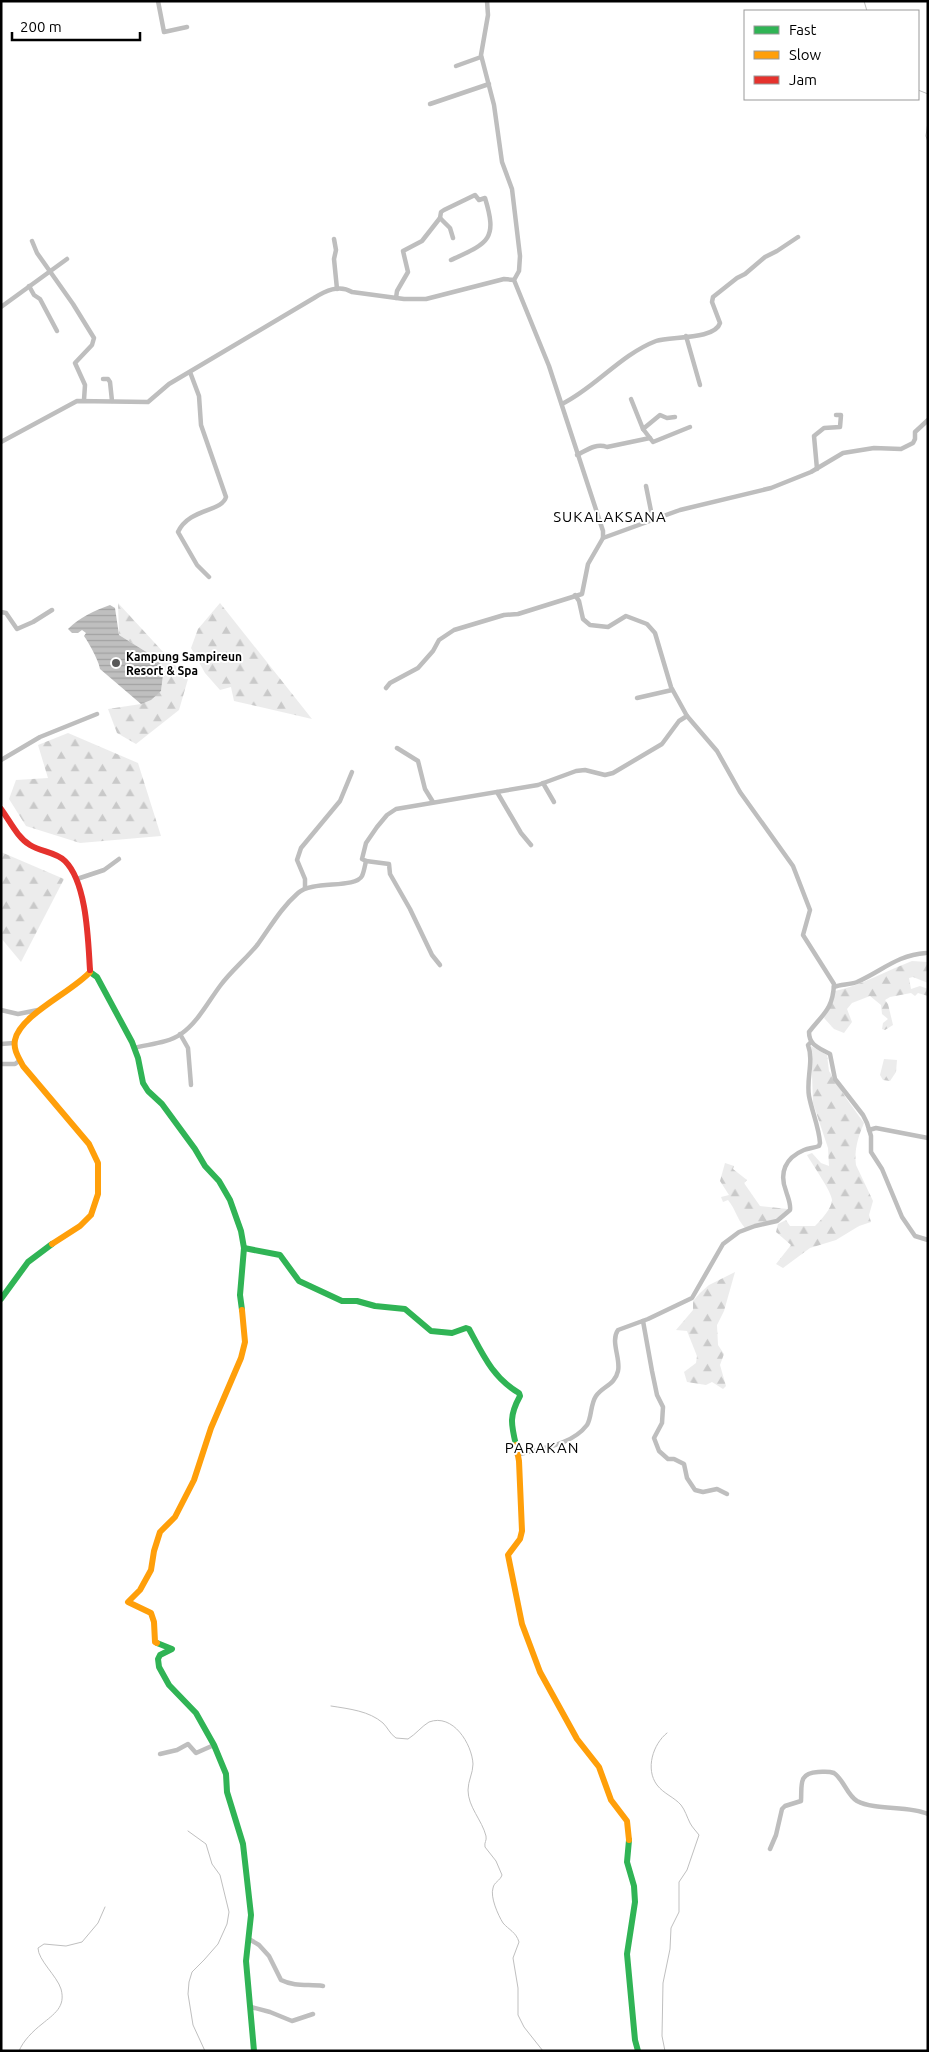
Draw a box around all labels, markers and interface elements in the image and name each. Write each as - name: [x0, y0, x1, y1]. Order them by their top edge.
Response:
- scale bar: [12, 10, 140, 42]
- legend: [744, 10, 919, 100]
- text: 200 m: [20, 18, 62, 35]
- text: Fast: [789, 21, 817, 38]
- text: Slow: [789, 46, 822, 63]
- text: Jam: [789, 71, 817, 88]
- district label: SUKALAKSANA: [553, 508, 667, 525]
- place label: Kampung Sampireun Resort & Spa: [126, 650, 242, 677]
- marker: Kampung Sampireun Resort & Spa: [110, 657, 122, 669]
- district label: PARAKAN: [505, 1439, 579, 1456]

